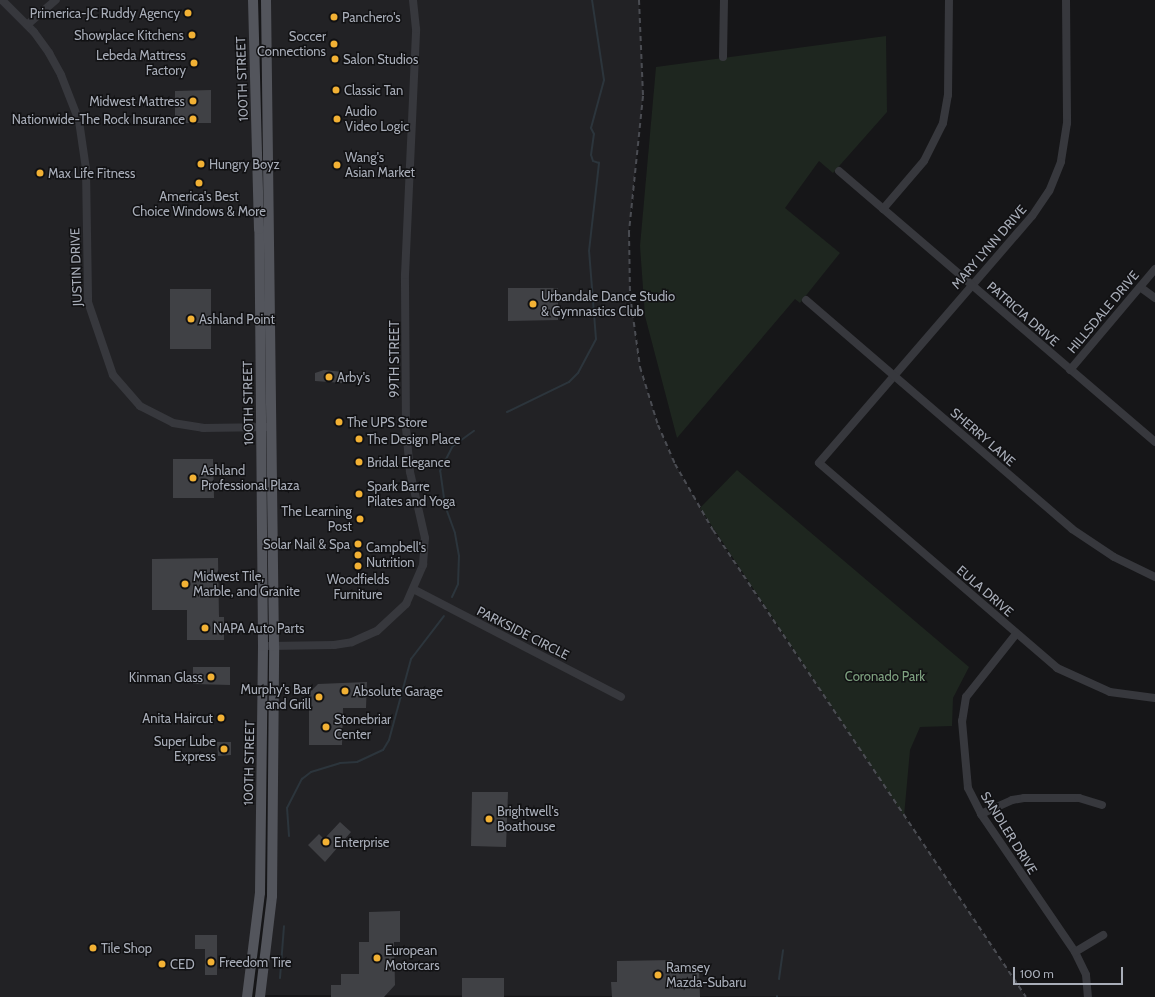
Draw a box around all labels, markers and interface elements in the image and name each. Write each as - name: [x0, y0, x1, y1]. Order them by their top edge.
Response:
- place label: Primerica-JC Ruddy Agency: [30, 5, 180, 21]
- marker: Primerica-JC Ruddy Agency: [183, 8, 193, 18]
- place label: Panchero's: [342, 9, 401, 25]
- marker: Panchero's: [329, 12, 339, 22]
- place label: Showplace Kitchens: [74, 27, 184, 43]
- place label: Soccer Connections: [257, 29, 326, 60]
- marker: Showplace Kitchens: [187, 30, 197, 40]
- street label: 100TH STREET: [233, 36, 251, 122]
- marker: Soccer Connections: [329, 39, 339, 49]
- place label: Lebeda Mattress Factory: [96, 48, 186, 79]
- place label: Salon Studios: [343, 51, 418, 67]
- marker: Salon Studios: [330, 54, 340, 64]
- marker: Lebeda Mattress Factory: [189, 58, 199, 68]
- place label: Classic Tan: [344, 82, 403, 98]
- marker: Classic Tan: [331, 85, 341, 95]
- place label: Midwest Mattress: [89, 93, 185, 109]
- marker: Midwest Mattress: [188, 96, 198, 106]
- place label: Audio Video Logic: [345, 104, 409, 135]
- place label: Nationwide-The Rock Insurance: [12, 111, 185, 127]
- marker: Nationwide-The Rock Insurance: [188, 114, 198, 124]
- marker: Audio Video Logic: [332, 114, 342, 124]
- place label: Wang's Asian Market: [345, 150, 415, 181]
- place label: Hungry Boyz: [209, 156, 280, 172]
- marker: Hungry Boyz: [196, 159, 206, 169]
- marker: Wang's Asian Market: [332, 160, 342, 170]
- place label: Max Life Fitness: [48, 165, 135, 181]
- marker: Max Life Fitness: [35, 168, 45, 178]
- marker: America's Best Choice Windows & More: [194, 178, 204, 188]
- place label: America's Best Choice Windows & More: [132, 189, 266, 220]
- street label: MARY LYNN DRIVE: [948, 202, 1030, 292]
- street label: JUSTIN DRIVE: [67, 228, 85, 306]
- street label: HILLSDALE DRIVE: [1064, 268, 1142, 356]
- street label: PATRICIA DRIVE: [984, 278, 1062, 350]
- place label: Urbandale Dance Studio & Gymnastics Club: [541, 289, 675, 320]
- marker: Urbandale Dance Studio & Gymnastics Club: [528, 299, 538, 309]
- place label: Ashland Point: [199, 311, 275, 327]
- marker: Ashland Point: [186, 314, 196, 324]
- street label: 99TH STREET: [386, 320, 402, 398]
- street label: 100TH STREET: [239, 360, 257, 446]
- place label: Arby's: [337, 369, 370, 385]
- marker: Arby's: [324, 372, 334, 382]
- street label: SHERRY LANE: [947, 405, 1019, 469]
- place label: The UPS Store: [347, 414, 427, 430]
- marker: The UPS Store: [334, 417, 344, 427]
- place label: The Design Place: [367, 431, 460, 447]
- marker: The Design Place: [354, 434, 364, 444]
- place label: Bridal Elegance: [367, 454, 450, 470]
- marker: Bridal Elegance: [354, 457, 364, 467]
- place label: Ashland Professional Plaza: [201, 463, 299, 494]
- marker: Ashland Professional Plaza: [188, 473, 198, 483]
- place label: Spark Barre Pilates and Yoga: [367, 479, 455, 510]
- marker: Spark Barre Pilates and Yoga: [354, 489, 364, 499]
- place label: The Learning Post: [281, 504, 352, 535]
- marker: The Learning Post: [355, 514, 365, 524]
- place label: Solar Nail & Spa: [263, 536, 350, 552]
- marker: Solar Nail & Spa: [353, 539, 363, 549]
- place label: Campbell's Nutrition: [366, 540, 426, 571]
- marker: Campbell's Nutrition: [353, 550, 363, 560]
- marker: Woodfields Furniture: [353, 561, 363, 571]
- street label: EULA DRIVE: [954, 562, 1016, 620]
- place label: Midwest Tile, Marble, and Granite: [193, 569, 300, 600]
- place label: Woodfields Furniture: [327, 572, 389, 603]
- marker: Midwest Tile, Marble, and Granite: [180, 579, 190, 589]
- street label: PARKSIDE CIRCLE: [474, 603, 572, 663]
- place label: NAPA Auto Parts: [213, 620, 304, 636]
- marker: NAPA Auto Parts: [200, 623, 210, 633]
- park label: Coronado Park: [845, 668, 925, 684]
- place label: Kinman Glass: [129, 669, 203, 685]
- marker: Kinman Glass: [206, 672, 216, 682]
- place label: Murphy's Bar and Grill: [241, 682, 311, 713]
- place label: Absolute Garage: [353, 683, 443, 699]
- marker: Absolute Garage: [340, 686, 350, 696]
- marker: Murphy's Bar and Grill: [314, 692, 324, 702]
- place label: Anita Haircut: [142, 710, 213, 726]
- place label: Stonebriar Center: [334, 712, 391, 743]
- marker: Anita Haircut: [216, 713, 226, 723]
- street label: 100TH STREET: [240, 720, 258, 806]
- marker: Stonebriar Center: [321, 722, 331, 732]
- place label: Super Lube Express: [154, 734, 216, 765]
- marker: Super Lube Express: [219, 744, 229, 754]
- street label: SANDLER DRIVE: [977, 789, 1041, 877]
- place label: Brightwell's Boathouse: [497, 804, 559, 835]
- marker: Brightwell's Boathouse: [484, 814, 494, 824]
- place label: Enterprise: [334, 834, 389, 850]
- marker: Enterprise: [321, 837, 331, 847]
- place label: Tile Shop: [101, 940, 152, 956]
- marker: Tile Shop: [88, 943, 98, 953]
- place label: European Motorcars: [385, 943, 440, 974]
- marker: European Motorcars: [372, 953, 382, 963]
- place label: Freedom Tire: [219, 954, 291, 970]
- place label: CED: [170, 956, 195, 972]
- marker: Freedom Tire: [206, 957, 216, 967]
- marker: CED: [157, 959, 167, 969]
- scale bar: [1015, 959, 1125, 985]
- place label: Ramsey Mazda-Subaru: [666, 960, 746, 991]
- text: 100 m: [1020, 966, 1054, 981]
- marker: Ramsey Mazda-Subaru: [653, 970, 663, 980]

